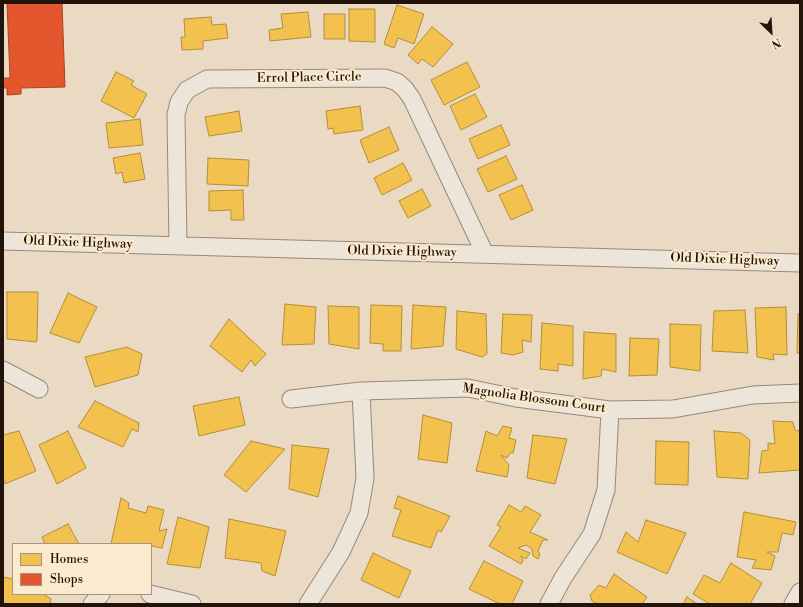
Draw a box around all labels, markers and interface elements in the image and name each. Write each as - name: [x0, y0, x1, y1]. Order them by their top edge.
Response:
- north arrow: [751, 12, 791, 52]
- text: N: [769, 35, 783, 51]
- street label: Errol Place Circle: [256, 69, 362, 87]
- street label: Old Dixie Highway: [23, 233, 133, 253]
- street label: Old Dixie Highway: [347, 243, 457, 261]
- street label: Old Dixie Highway: [670, 250, 780, 270]
- street label: Magnolia Blossom Court: [461, 381, 607, 417]
- legend: [12, 543, 152, 595]
- text: Homes: [50, 552, 88, 567]
- text: Shops: [50, 572, 83, 587]

